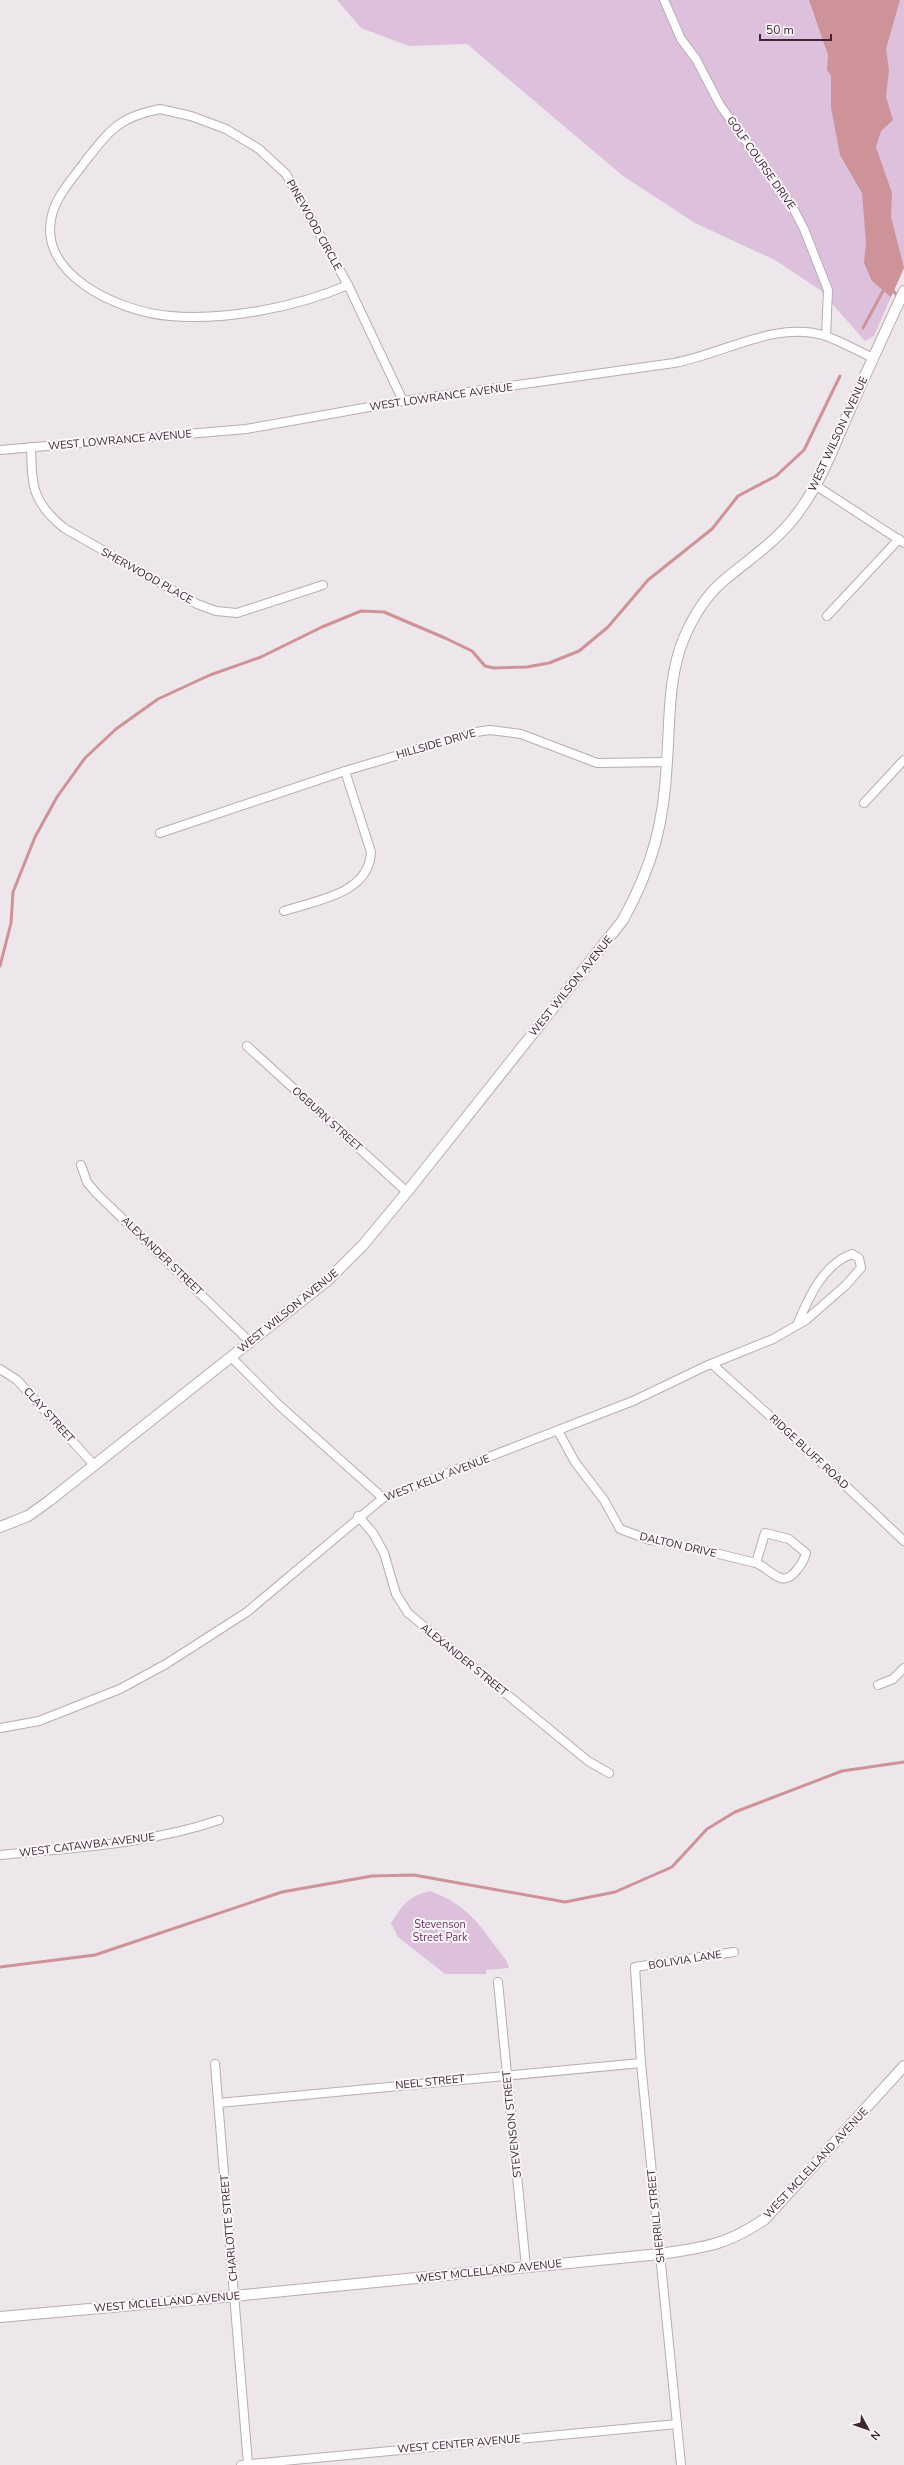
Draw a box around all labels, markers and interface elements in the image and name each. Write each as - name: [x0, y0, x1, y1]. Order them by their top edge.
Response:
- scale bar: [760, 16, 831, 42]
- text: 50 m: [766, 22, 794, 38]
- street label: GOLF COURSE DRIVE: [723, 113, 799, 213]
- street label: PINEWOOD CIRCLE: [283, 177, 345, 273]
- street label: WEST WILSON AVENUE: [805, 374, 871, 494]
- street label: WEST LOWRANCE AVENUE: [368, 380, 514, 414]
- street label: WEST LOWRANCE AVENUE: [47, 426, 193, 454]
- street label: SHERWOOD PLACE: [98, 544, 196, 608]
- street label: HILLSIDE DRIVE: [394, 725, 478, 763]
- street label: WEST WILSON AVENUE: [526, 933, 616, 1039]
- street label: OGBURN STREET: [289, 1083, 366, 1155]
- street label: ALEXANDER STREET: [118, 1213, 206, 1299]
- street label: WEST WILSON AVENUE: [235, 1266, 341, 1356]
- street label: CLAY STREET: [20, 1384, 78, 1446]
- street label: RIDGE BLUFF ROAD: [766, 1411, 852, 1493]
- street label: WEST KELLY AVENUE: [382, 1451, 492, 1505]
- street label: DALTON DRIVE: [638, 1529, 718, 1561]
- street label: ALEXANDER STREET: [417, 1620, 511, 1700]
- street label: WEST CATAWBA AVENUE: [18, 1829, 156, 1861]
- park label: Stevenson Street Park: [413, 1917, 468, 1945]
- street label: BOLIVIA LANE: [647, 1947, 723, 1973]
- street label: STEVENSON STREET: [499, 2069, 525, 2178]
- street label: NEEL STREET: [395, 2071, 466, 2093]
- street label: WEST MCLELLAND AVENUE: [761, 2104, 871, 2222]
- street label: SHERRILL STREET: [644, 2168, 668, 2263]
- street label: CHARLOTTE STREET: [217, 2174, 241, 2282]
- street label: WEST MCLELLAND AVENUE: [415, 2256, 563, 2286]
- street label: WEST MCLELLAND AVENUE: [93, 2288, 241, 2316]
- north arrow: [848, 2409, 888, 2449]
- text: N: [867, 2427, 884, 2443]
- street label: WEST CENTER AVENUE: [397, 2431, 521, 2457]

